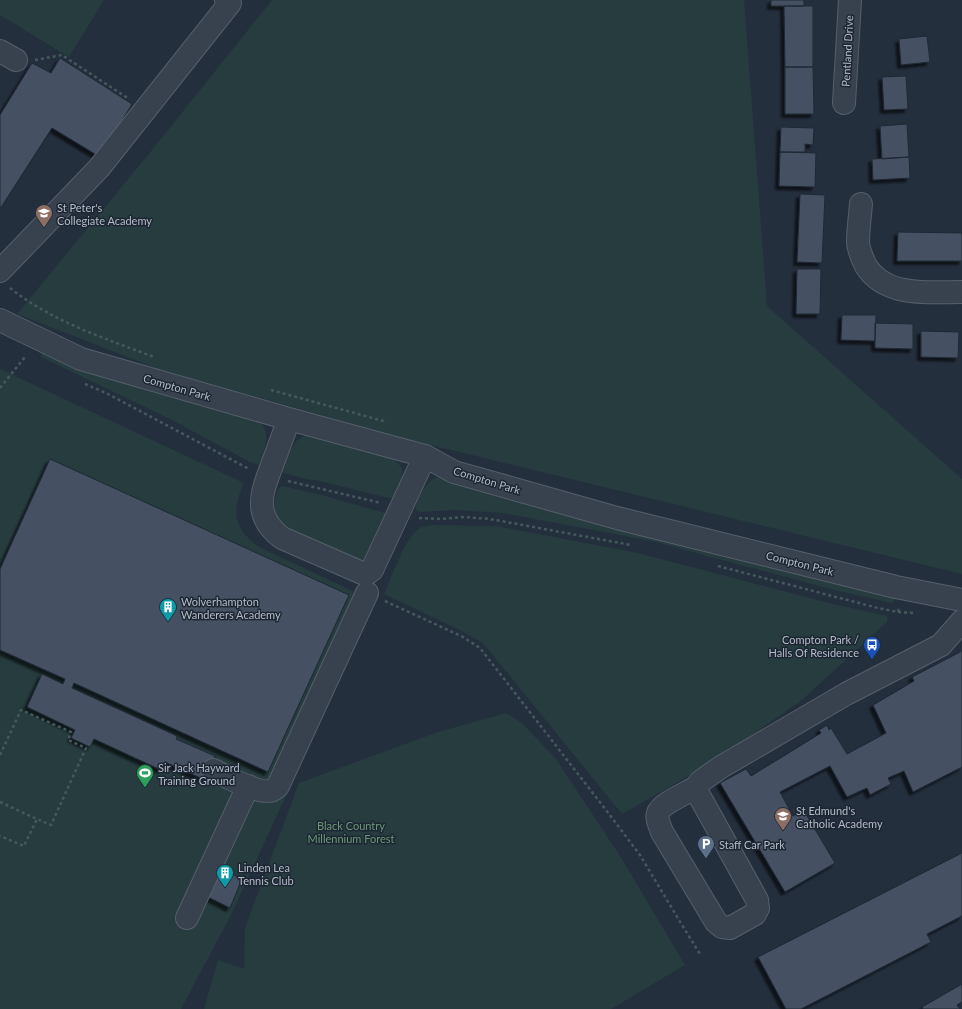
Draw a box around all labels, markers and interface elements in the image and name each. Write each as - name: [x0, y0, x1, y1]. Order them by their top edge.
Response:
- street label: Pentland Drive: [839, 15, 855, 87]
- place label: St Peter's Collegiate Academy: [57, 201, 152, 227]
- school or university icon: St Peter's Collegiate Academy: [34, 203, 54, 228]
- street label: Compton Park: [142, 371, 212, 403]
- street label: Compton Park: [452, 464, 522, 496]
- street label: Compton Park: [765, 548, 836, 578]
- place label: Wolverhampton Wanderers Academy: [181, 595, 281, 621]
- building icon: Wolverhampton Wanderers Academy: [158, 597, 178, 622]
- place label: Compton Park / Halls Of Residence: [768, 633, 859, 659]
- bus stop icon: Compton Park / Halls Of Residence: [862, 635, 882, 660]
- place label: Sir Jack Hayward Training Ground: [158, 761, 240, 787]
- sports icon: Sir Jack Hayward Training Ground: [135, 763, 155, 788]
- place label: St Edmund's Catholic Academy: [796, 804, 883, 830]
- school or university icon: St Edmund's Catholic Academy: [773, 806, 793, 831]
- park label: Black Country Millennium Forest: [308, 819, 395, 845]
- parking icon: Staff Car Park: [696, 834, 716, 859]
- place label: Staff Car Park: [719, 838, 785, 851]
- place label: Linden Lea Tennis Club: [238, 861, 294, 887]
- building icon: Linden Lea Tennis Club: [215, 863, 235, 888]

